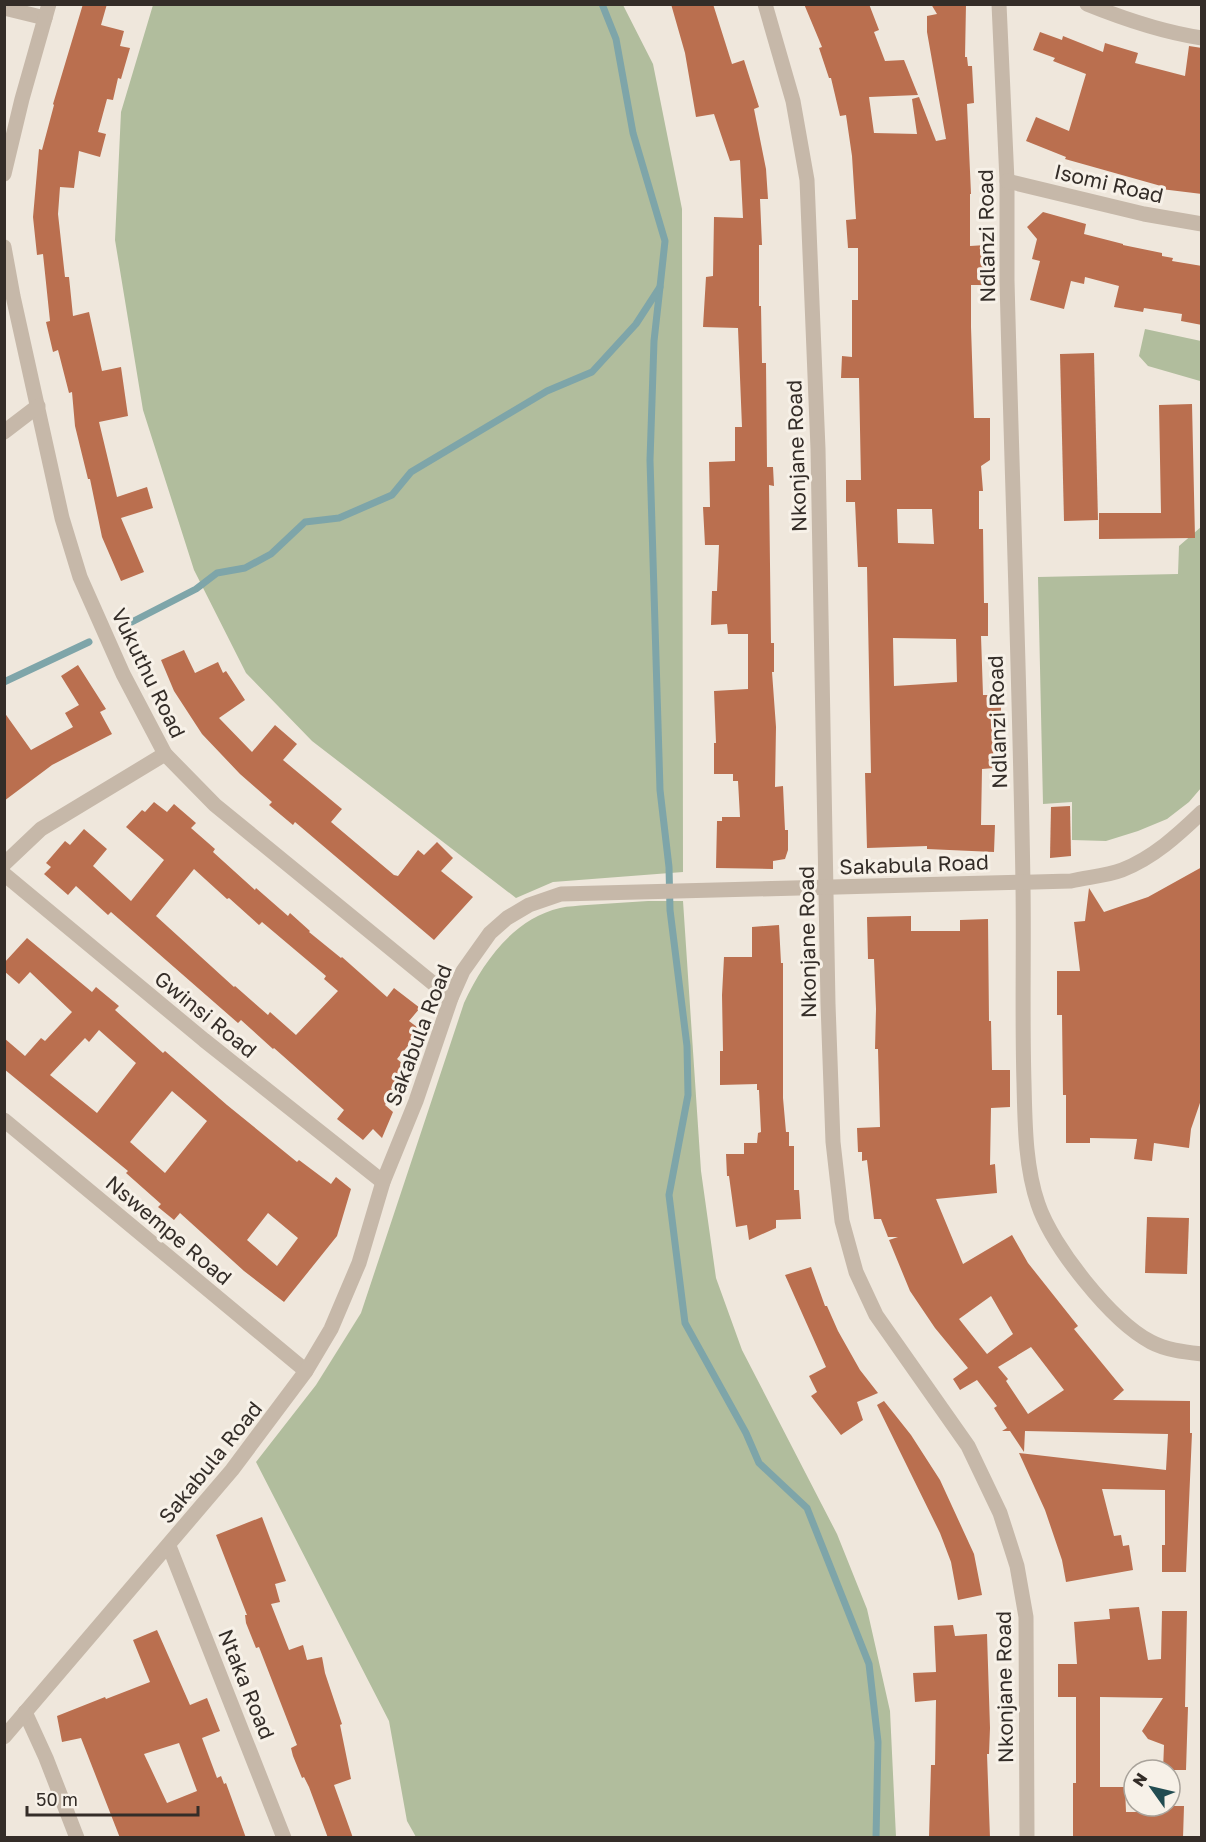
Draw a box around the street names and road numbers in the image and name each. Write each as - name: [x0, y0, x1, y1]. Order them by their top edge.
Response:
- street label: Isomi Road: [1052, 158, 1166, 208]
- street label: Ndlanzi Road: [972, 169, 1000, 303]
- street label: Nkonjane Road: [780, 379, 812, 533]
- street label: Vukuthu Road: [106, 604, 192, 742]
- street label: Ndlanzi Road: [982, 655, 1012, 789]
- street label: Sakabula Road: [839, 848, 989, 880]
- street label: Nkonjane Road: [793, 866, 821, 1018]
- street label: Sakabula Road: [379, 960, 457, 1110]
- street label: Gwinsi Road: [150, 965, 262, 1063]
- street label: Nswempe Road: [101, 1170, 237, 1290]
- street label: Sakabula Road: [153, 1396, 267, 1528]
- street label: Nkonjane Road: [990, 1611, 1018, 1763]
- street label: Ntaka Road: [213, 1625, 281, 1743]

